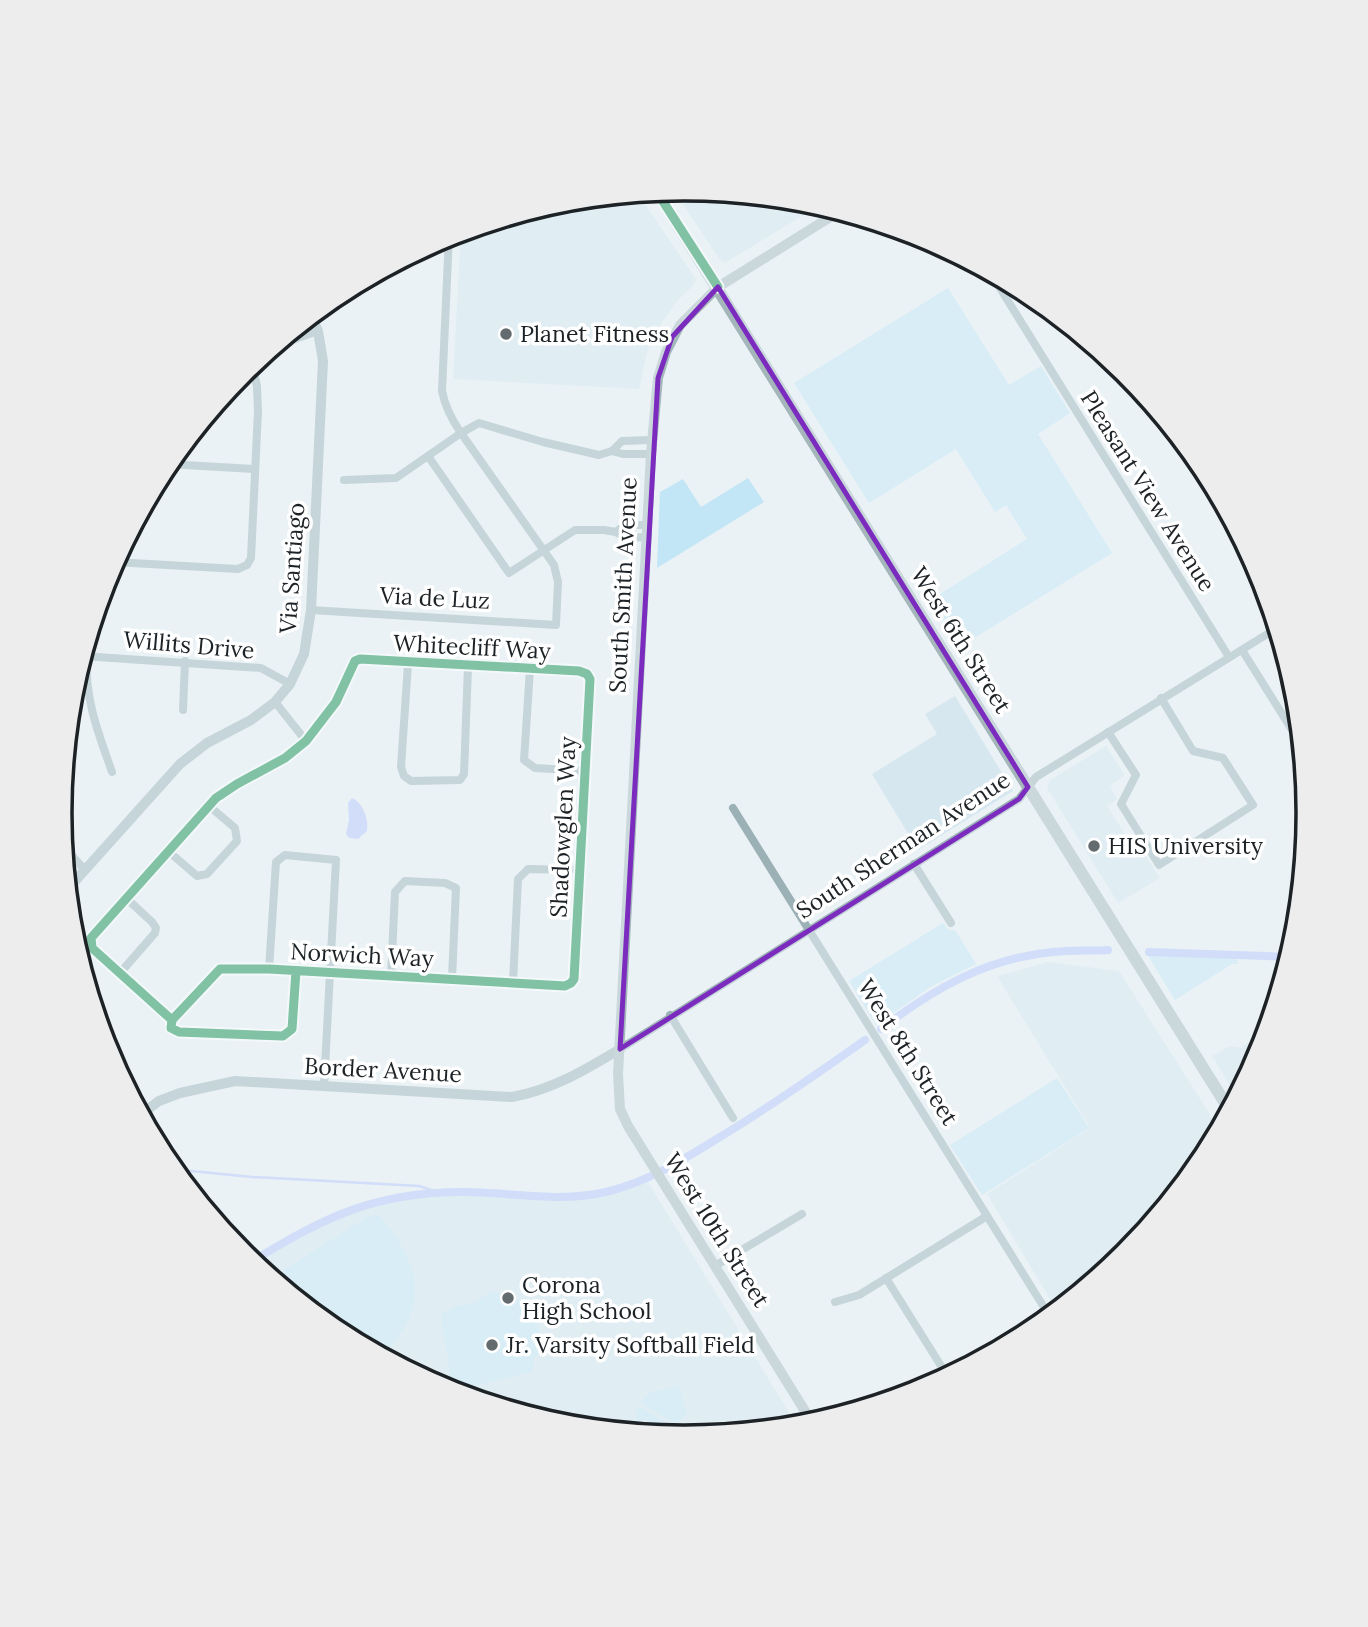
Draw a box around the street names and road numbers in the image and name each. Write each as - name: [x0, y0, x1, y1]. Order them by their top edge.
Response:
- street label: Pleasant View Avenue: [1075, 385, 1222, 597]
- street label: South Smith Avenue: [602, 476, 643, 694]
- street label: Via Santiago: [272, 502, 311, 635]
- street label: West 6th Street: [905, 561, 1018, 718]
- street label: Via de Luz: [378, 580, 491, 615]
- street label: Willits Drive: [122, 624, 256, 665]
- street label: Whitecliff Way: [392, 628, 552, 665]
- street label: Shadowglen Way: [543, 735, 582, 918]
- street label: South Sherman Avenue: [791, 765, 1015, 924]
- street label: Norwich Way: [290, 936, 435, 973]
- street label: West 8th Street: [852, 973, 965, 1130]
- street label: Border Avenue: [303, 1051, 463, 1088]
- street label: West 10th Street: [658, 1147, 777, 1312]

